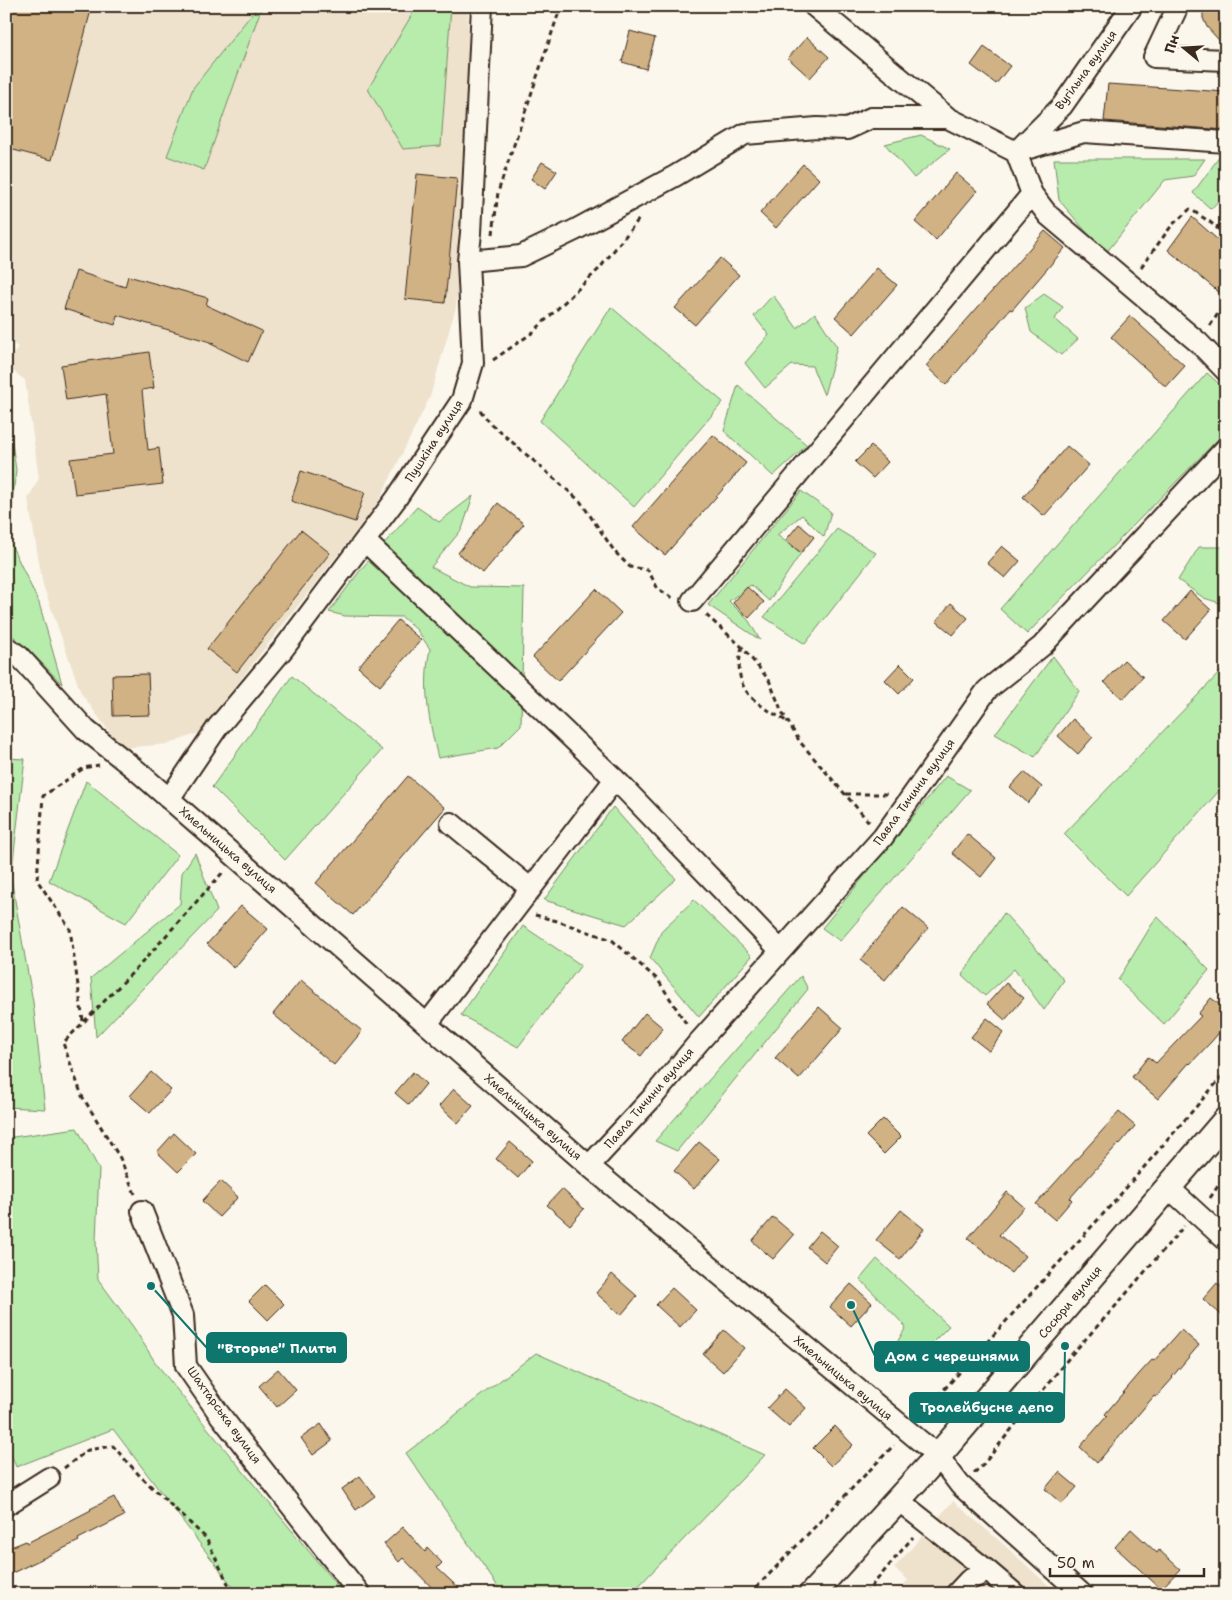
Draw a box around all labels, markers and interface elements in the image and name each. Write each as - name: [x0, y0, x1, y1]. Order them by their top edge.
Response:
- north arrow: [1160, 22, 1210, 72]
- street label: Вугільна вулиця: [1052, 27, 1120, 113]
- text: Пн: [1160, 32, 1183, 56]
- street label: Пушкіна вулиця: [401, 397, 467, 485]
- street label: Павла Тичини вулиця: [870, 735, 958, 849]
- street label: Хмельницька вулиця: [176, 803, 280, 897]
- street label: Павла Тичини вулиця: [601, 1044, 697, 1152]
- street label: Хмельницька вулиця: [481, 1070, 585, 1164]
- street label: Сосюри вулиця: [1035, 1262, 1105, 1342]
- street label: Хмельницька вулиця: [790, 1332, 896, 1424]
- callout: "Вторые" Плиты: [207, 1333, 346, 1362]
- text: "Вторые" Плиты: [217, 1339, 337, 1357]
- callout: Дом с черешнями: [875, 1342, 1029, 1371]
- text: Дом с черешнями: [885, 1347, 1019, 1365]
- street label: Шахтарська вулиця: [183, 1363, 265, 1467]
- callout: Тролейбусне депо: [910, 1393, 1064, 1422]
- text: Тролейбусне депо: [920, 1398, 1054, 1416]
- scale bar: [1050, 1545, 1203, 1577]
- text: 50 m: [1057, 1553, 1095, 1573]

